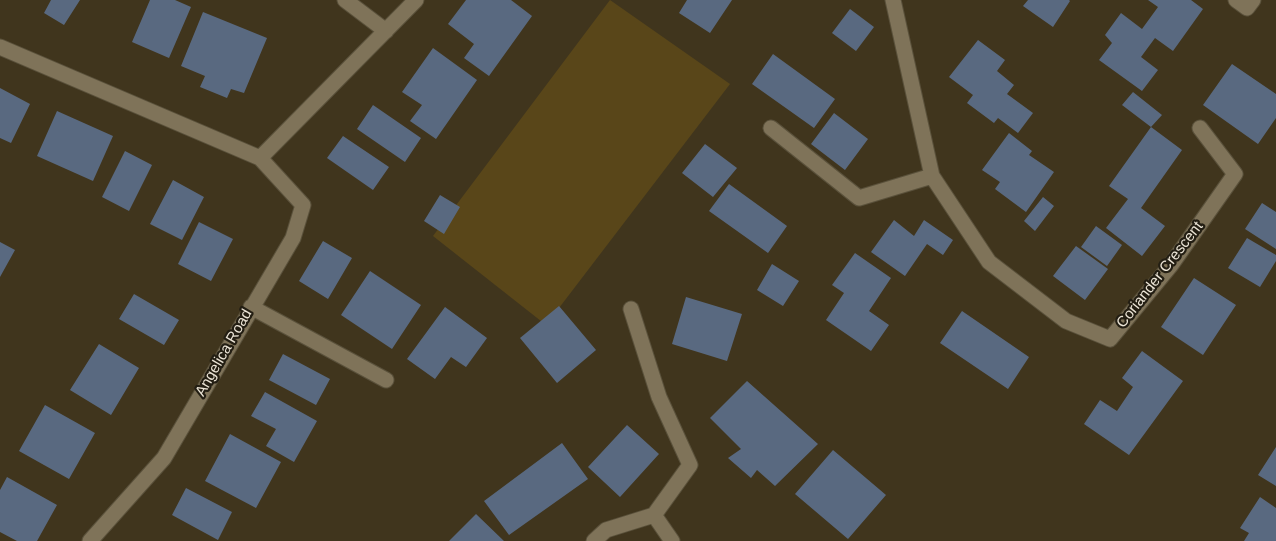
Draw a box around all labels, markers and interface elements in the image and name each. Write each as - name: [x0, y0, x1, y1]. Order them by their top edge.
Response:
- street label: Coriander Crescent: [1113, 218, 1207, 332]
- street label: Angelica Road: [192, 306, 256, 400]

